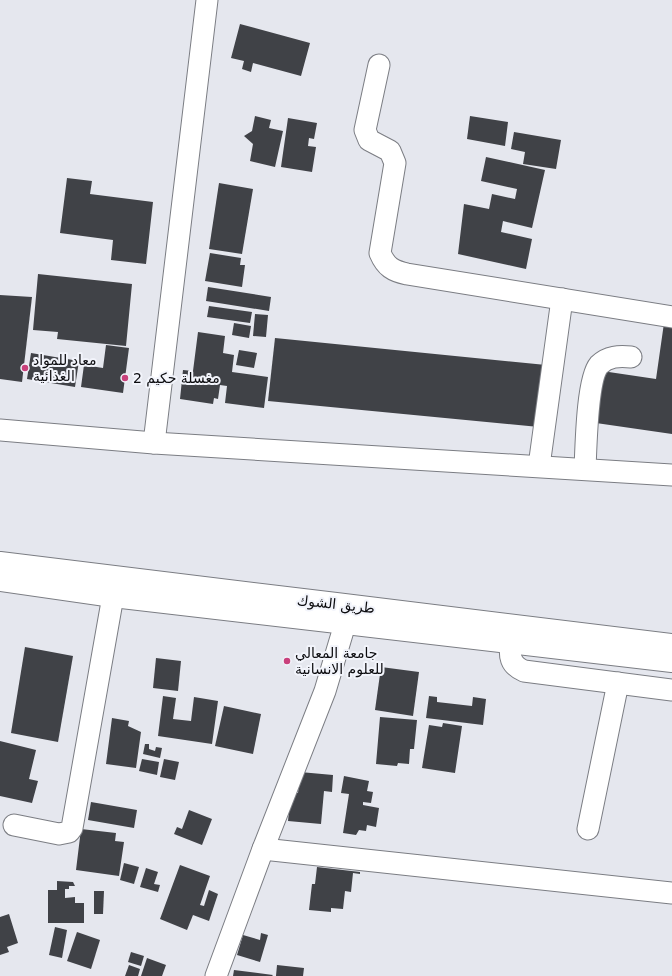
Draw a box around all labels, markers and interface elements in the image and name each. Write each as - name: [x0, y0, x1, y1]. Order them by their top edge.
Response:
- place label: معاد للمواد الغذائية: [33, 352, 97, 384]
- marker: معاد للمواد الغذائية: [20, 363, 30, 373]
- place label: مغسلة حكيم 2: [133, 370, 220, 387]
- marker: مغسلة حكيم 2: [120, 373, 130, 383]
- street label: طريق الشوك: [296, 592, 376, 617]
- place label: جامعة المعالي للعلوم الانسانية: [295, 645, 384, 678]
- marker: جامعة المعالي للعلوم الانسانية: [282, 656, 292, 666]

